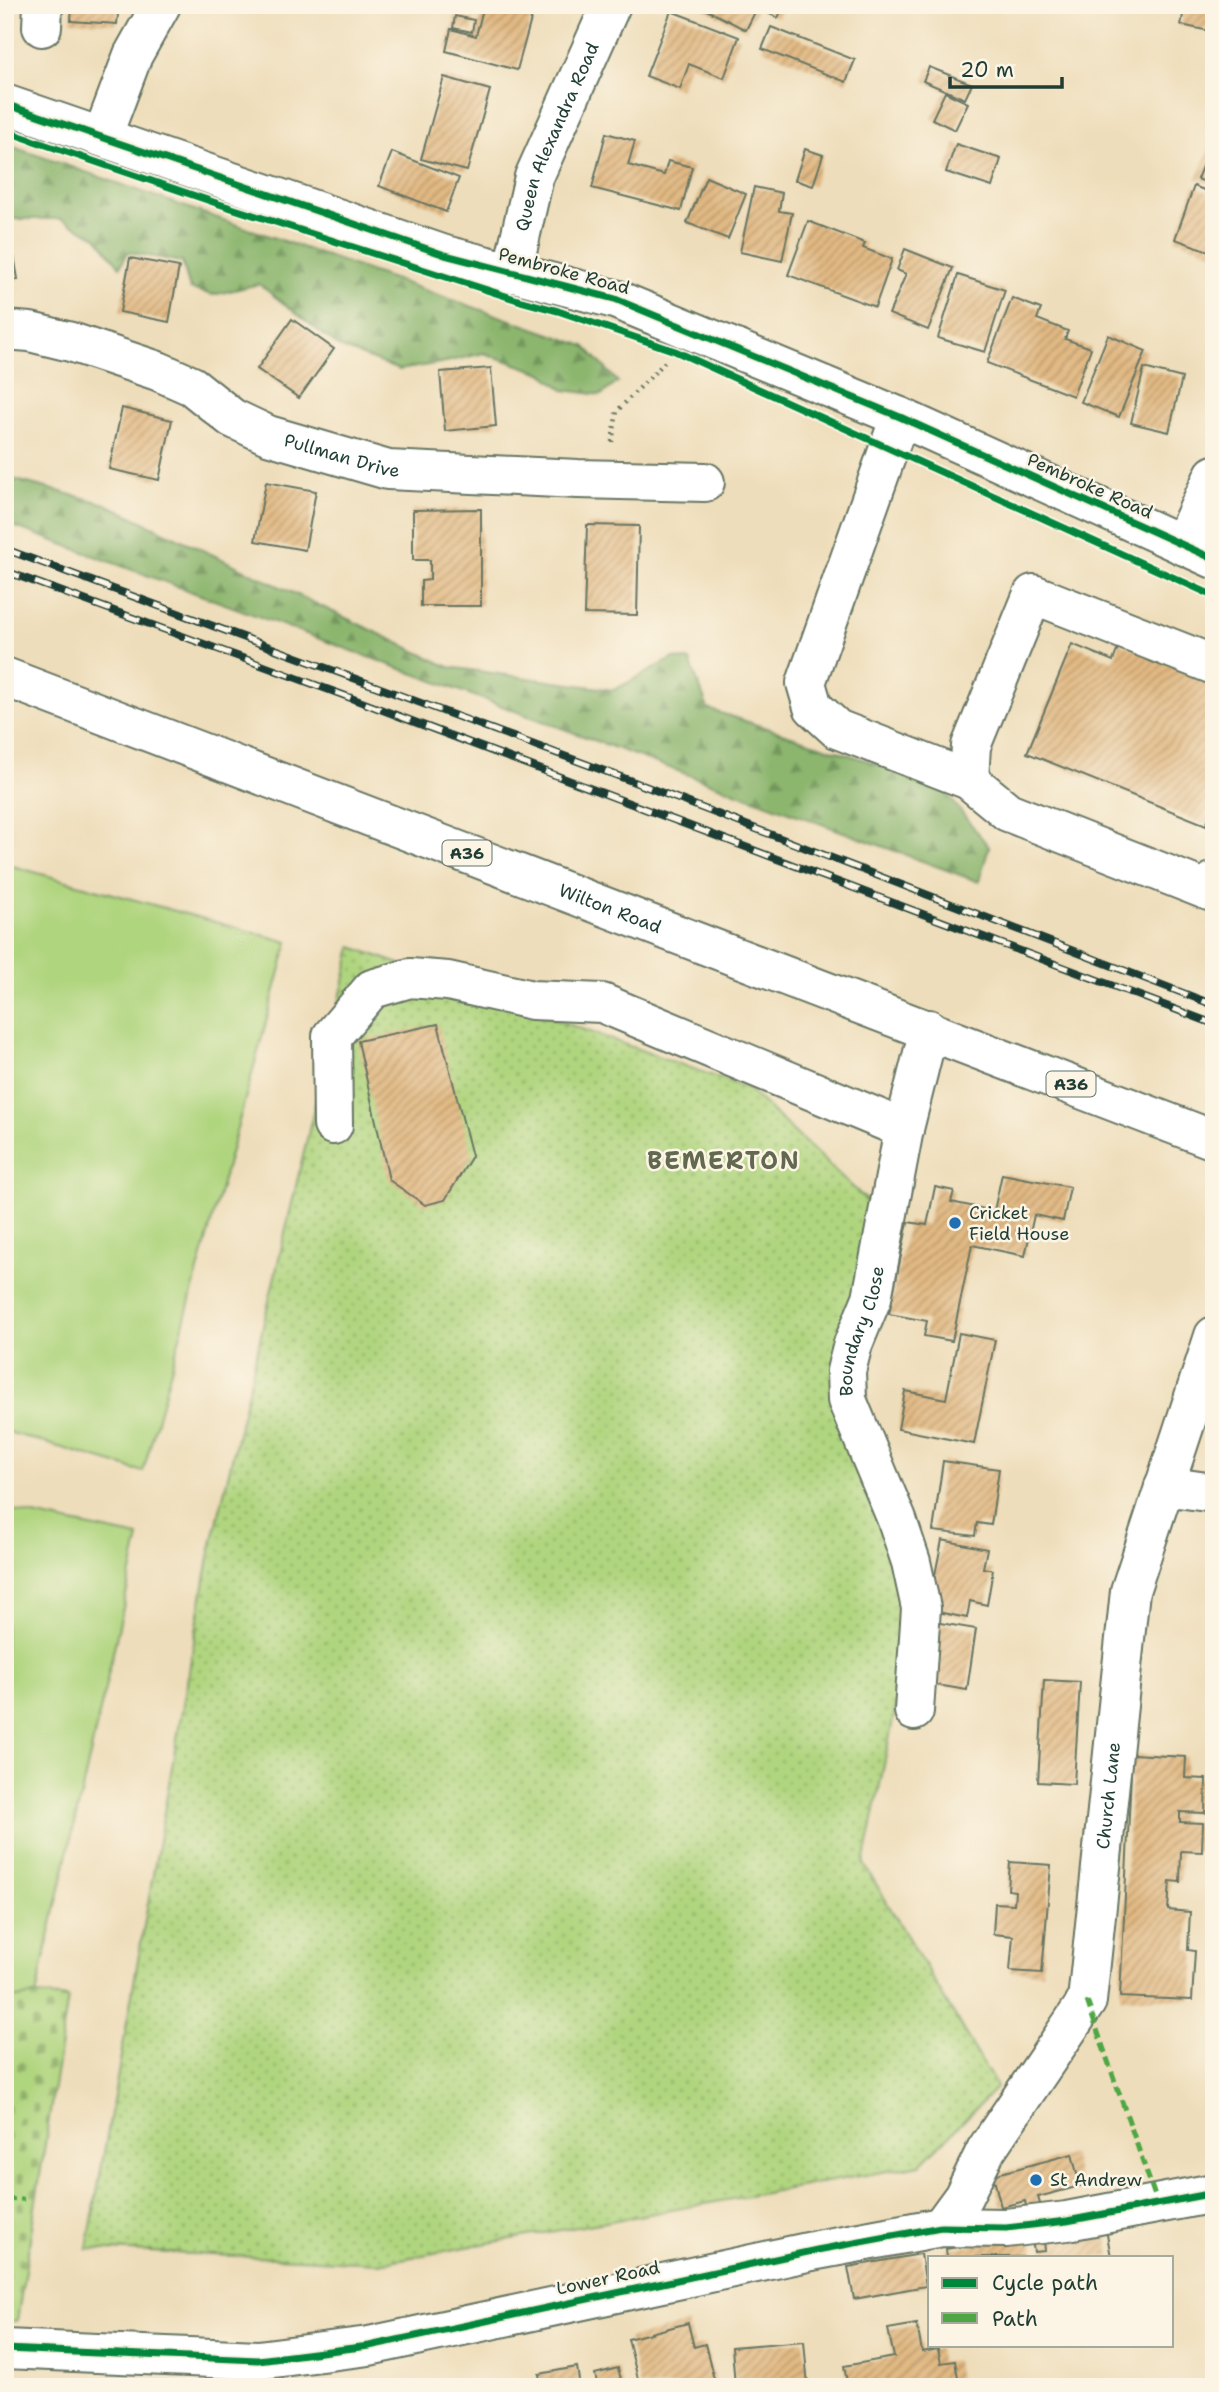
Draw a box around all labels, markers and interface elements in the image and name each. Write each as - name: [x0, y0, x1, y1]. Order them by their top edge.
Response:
- street label: Queen Alexandra Road: [510, 39, 605, 234]
- scale bar: [950, 46, 1062, 90]
- text: 20 m: [960, 56, 1014, 84]
- street label: Pembroke Road: [496, 242, 632, 300]
- street label: Pullman Drive: [281, 428, 400, 483]
- street label: Pembroke Road: [1023, 448, 1157, 524]
- road number: A36: [442, 840, 491, 866]
- street label: Wilton Road: [555, 878, 665, 939]
- road number: A36: [1046, 1072, 1096, 1096]
- district label: BEMERTON: [647, 1145, 801, 1177]
- place label: Cricket Field House: [969, 1201, 1069, 1246]
- marker: Cricket Field House: [947, 1215, 963, 1231]
- street label: Boundary Close: [833, 1264, 890, 1397]
- street label: Church Lane: [1091, 1741, 1126, 1850]
- place label: St Andrew: [1050, 2168, 1142, 2192]
- marker: St Andrew: [1028, 2172, 1044, 2188]
- street label: Lower Road: [554, 2255, 662, 2301]
- legend: [928, 2256, 1174, 2346]
- text: Cycle path: [992, 2269, 1098, 2297]
- text: Path: [992, 2305, 1038, 2333]

